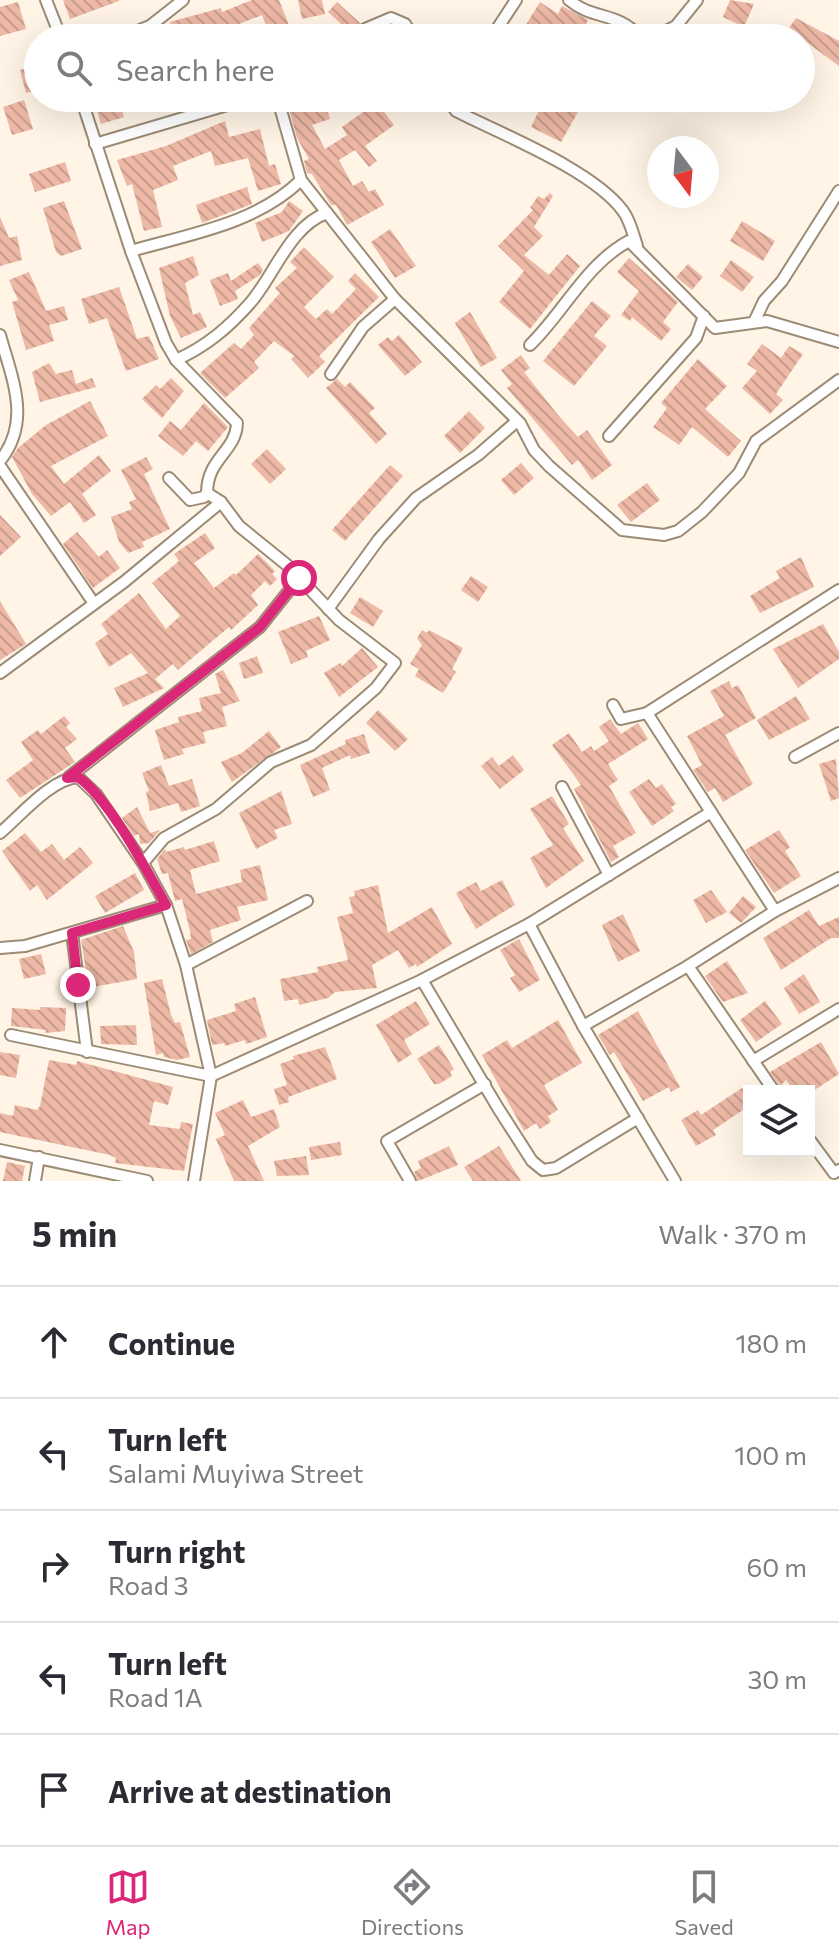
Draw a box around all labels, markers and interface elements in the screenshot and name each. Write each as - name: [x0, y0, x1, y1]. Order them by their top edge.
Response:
- search box: [24, 24, 815, 112]
- icon: search: [52, 46, 96, 90]
- text: Search here: [116, 50, 275, 87]
- north arrow: [647, 136, 719, 208]
- route start: [281, 560, 317, 596]
- route end: [60, 967, 96, 1003]
- map controls: [743, 1085, 815, 1157]
- button: layers: [743, 1085, 815, 1157]
- text: 5 min: [32, 1212, 117, 1254]
- text: Walk · 370 m: [658, 1218, 807, 1249]
- icon: ahead: [32, 1320, 76, 1364]
- text: Continue: [108, 1324, 235, 1361]
- text: 180 m: [735, 1327, 807, 1358]
- text: Turn left: [108, 1420, 227, 1457]
- icon: left: [32, 1432, 76, 1476]
- text: 100 m: [734, 1439, 807, 1470]
- text: Salami Muyiwa Street: [108, 1457, 364, 1488]
- text: Turn right: [108, 1532, 245, 1569]
- icon: right: [32, 1544, 76, 1588]
- text: 60 m: [747, 1551, 807, 1582]
- text: Road 3: [108, 1569, 189, 1600]
- text: Turn left: [108, 1644, 227, 1681]
- icon: left: [32, 1656, 76, 1700]
- text: 30 m: [748, 1663, 807, 1694]
- text: Road 1A: [108, 1681, 203, 1712]
- icon: arrive: [32, 1768, 76, 1812]
- text: Arrive at destination: [108, 1772, 392, 1809]
- tab: Map: [105, 1865, 151, 1940]
- tab: Directions: [361, 1865, 464, 1940]
- tab: Saved: [674, 1865, 734, 1940]

